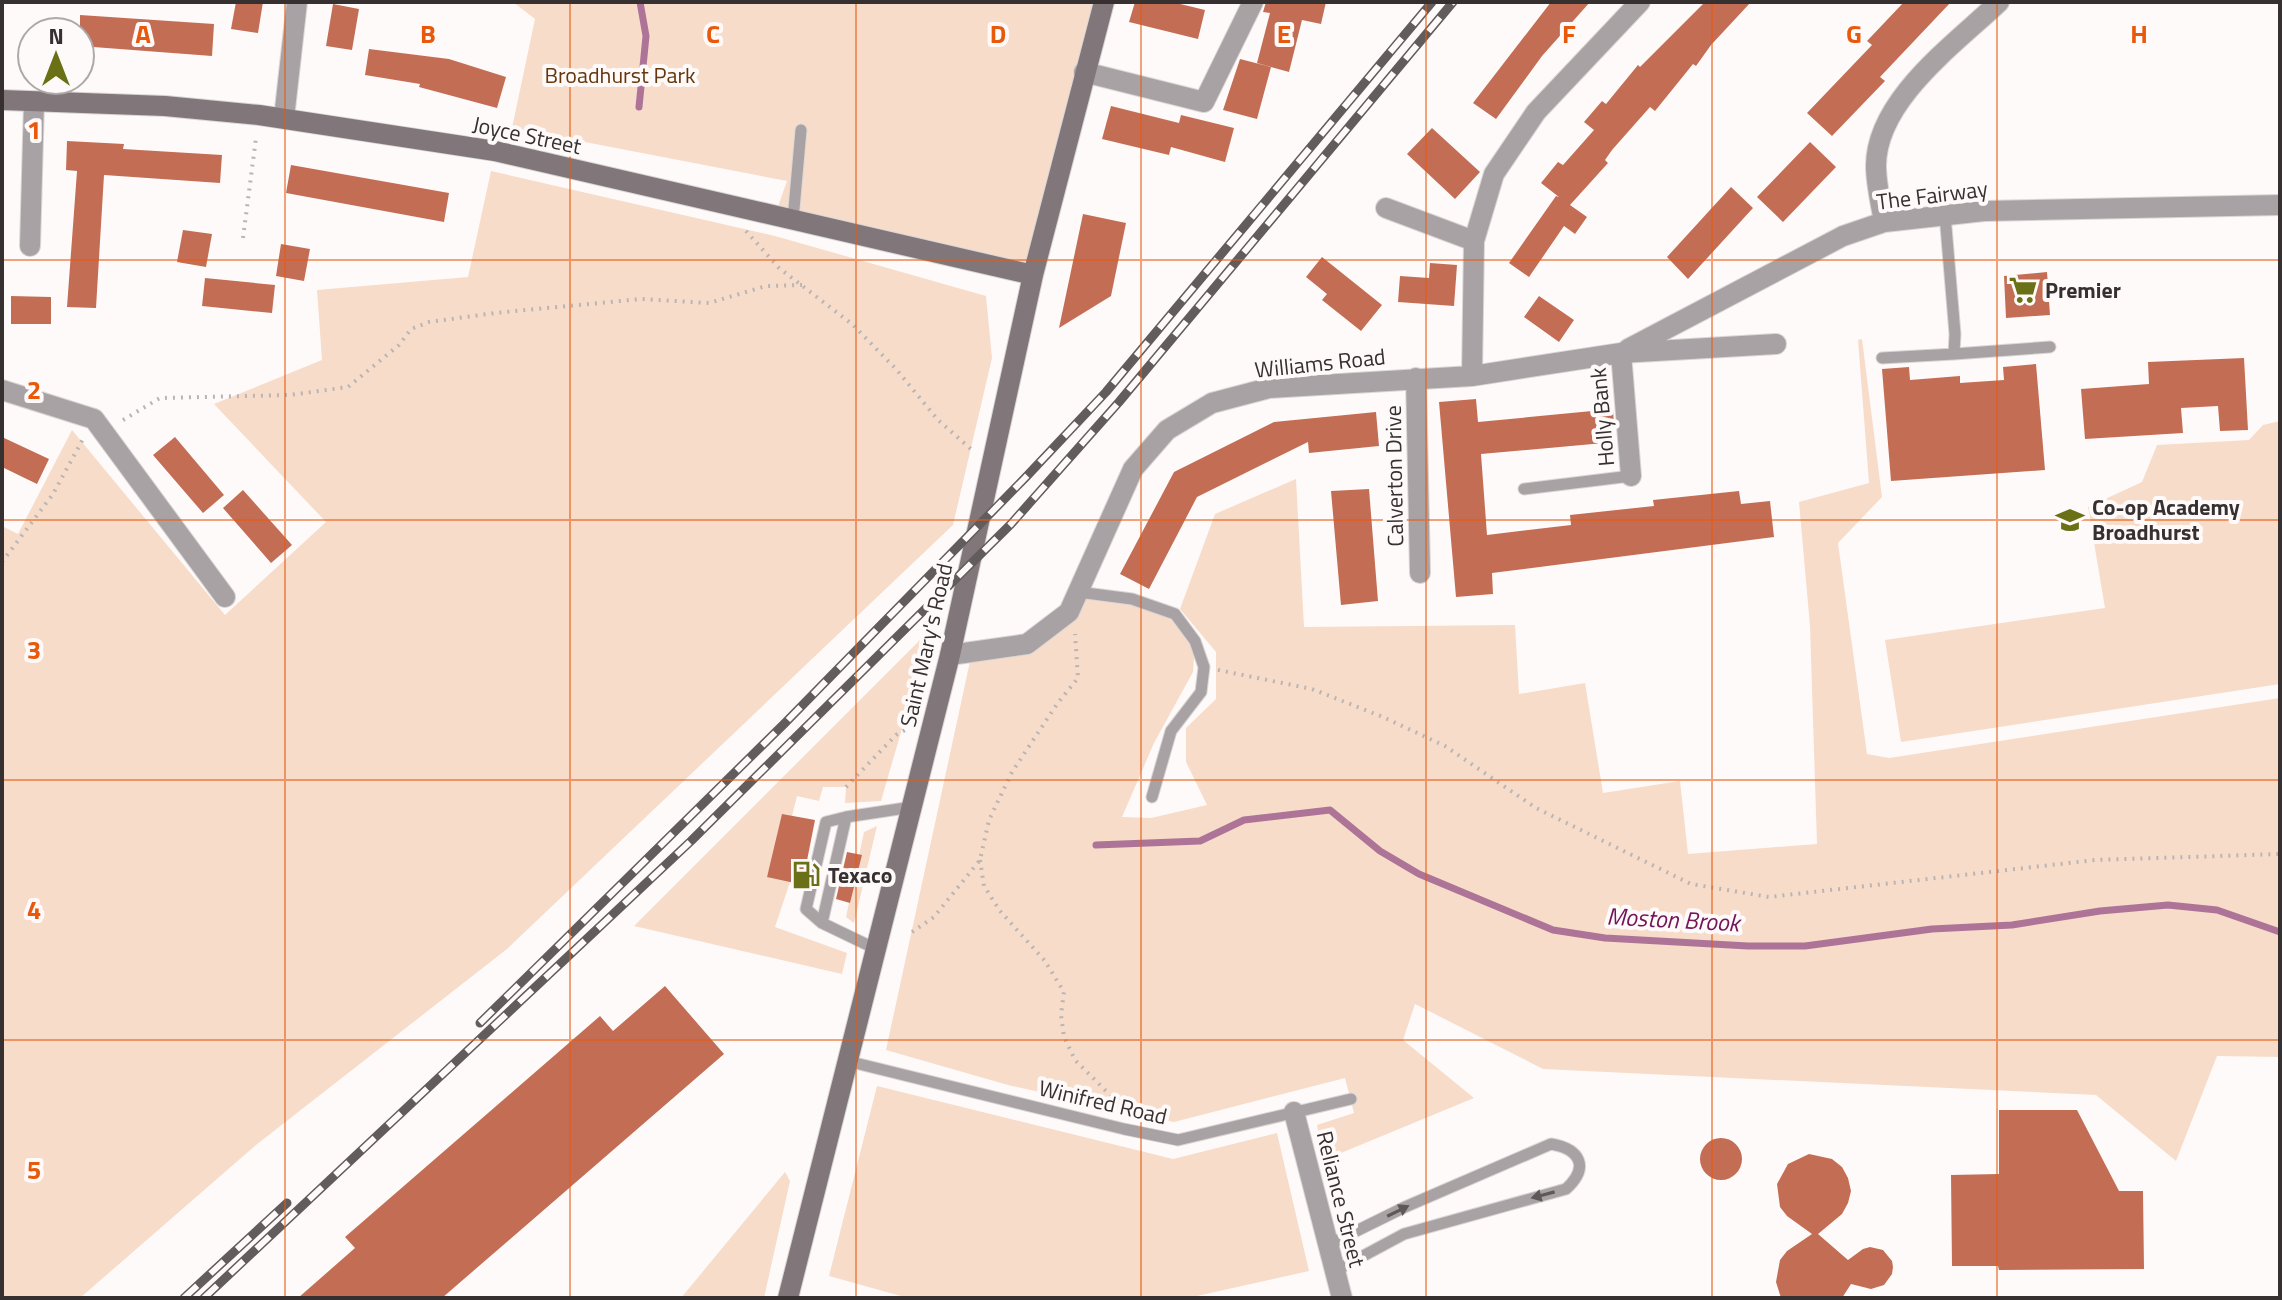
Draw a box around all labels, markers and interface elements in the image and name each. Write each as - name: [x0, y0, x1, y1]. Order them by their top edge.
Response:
- text: A: [135, 14, 151, 53]
- text: B: [420, 14, 436, 53]
- text: C: [706, 14, 720, 53]
- text: D: [990, 14, 1006, 53]
- text: E: [1277, 14, 1291, 53]
- text: F: [1562, 14, 1576, 53]
- text: G: [1846, 14, 1862, 53]
- text: H: [2130, 14, 2148, 53]
- north arrow: [16, 16, 96, 96]
- text: N: [48, 19, 64, 53]
- park label: Broadhurst Park: [544, 58, 696, 92]
- street label: Joyce Street: [470, 107, 585, 163]
- text: 1: [27, 110, 41, 149]
- street label: The Fairway: [1874, 171, 1990, 219]
- place label: Premier: [2045, 273, 2121, 307]
- supermarket icon: Premier: [2008, 275, 2038, 305]
- street label: Williams Road: [1253, 339, 1387, 387]
- street label: Holly Bank: [1581, 366, 1623, 468]
- text: 2: [27, 370, 41, 409]
- street label: Calverton Drive: [1376, 405, 1412, 547]
- place label: Co-op Academy Broadhurst: [2092, 490, 2240, 549]
- school or university icon: Co-op Academy Broadhurst: [2055, 505, 2085, 535]
- street label: Saint Mary's Road: [891, 560, 961, 730]
- text: 3: [27, 630, 41, 669]
- place label: Texaco: [828, 858, 892, 892]
- fuel station icon: Texaco: [791, 860, 821, 890]
- text: 4: [27, 890, 41, 929]
- water label: Moston Brook: [1606, 898, 1744, 941]
- street label: Winifred Road: [1035, 1071, 1171, 1133]
- street label: Reliance Street: [1308, 1127, 1374, 1271]
- text: 5: [27, 1150, 41, 1189]
- one-way arrow: [1530, 1189, 1555, 1202]
- one-way arrow: [1386, 1204, 1410, 1218]

